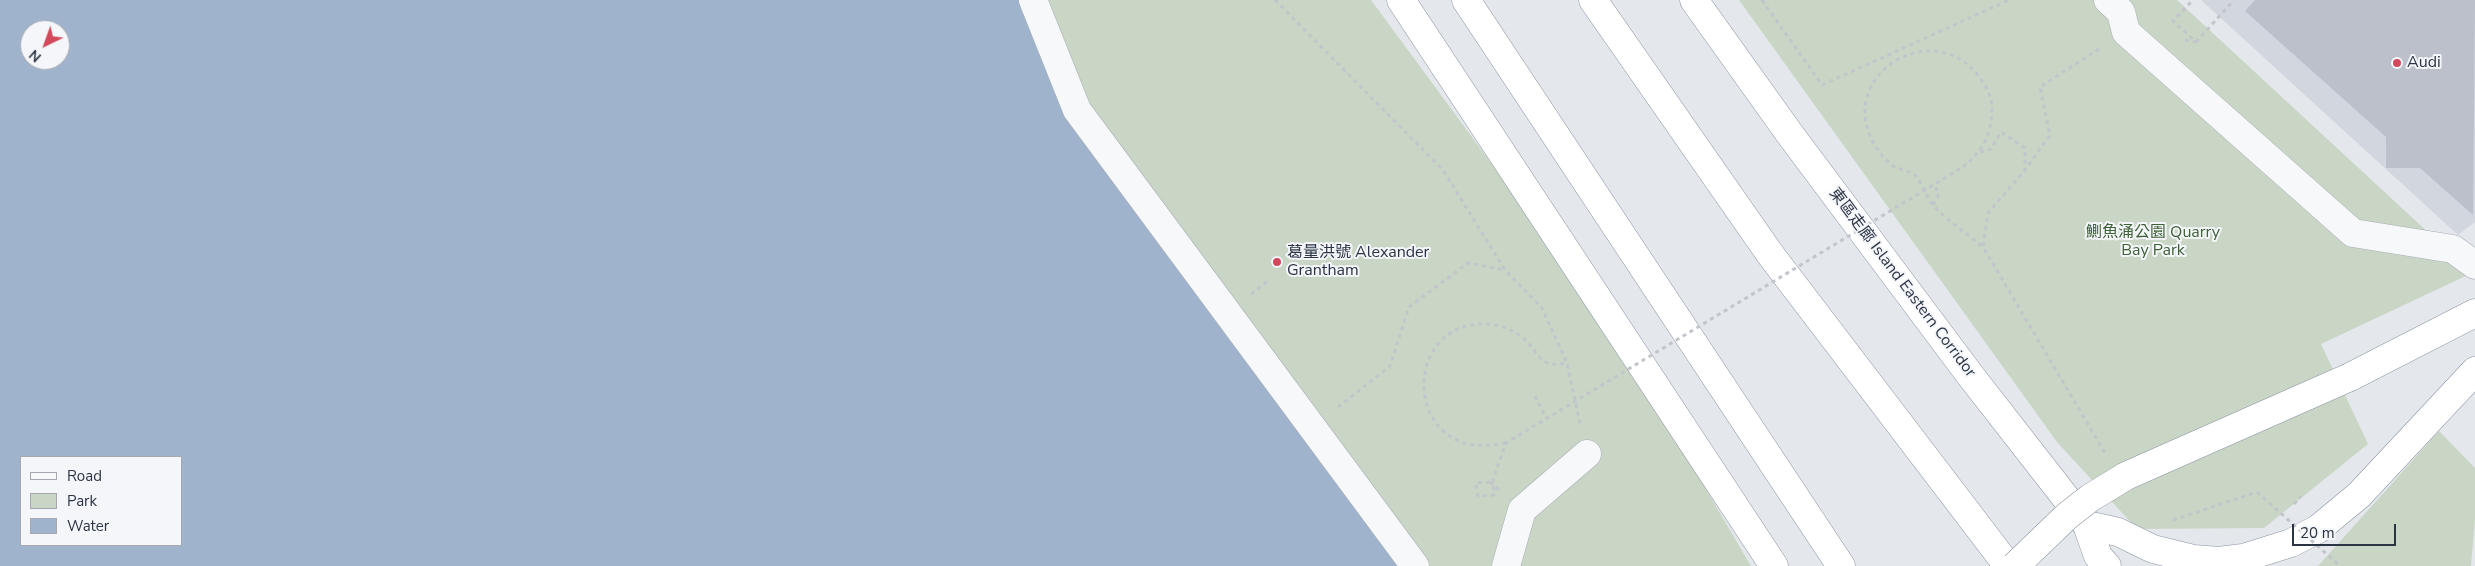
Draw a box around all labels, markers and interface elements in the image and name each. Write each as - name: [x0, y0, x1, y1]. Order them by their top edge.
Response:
- north arrow: [20, 20, 70, 70]
- text: N: [25, 45, 46, 66]
- place label: Audi: [2407, 53, 2441, 73]
- marker: Audi: [2391, 57, 2403, 69]
- street label: 東區走廊 Island Eastern Corridor: [1824, 185, 1980, 381]
- park label: 鰂魚涌公園 Quarry Bay Park: [2086, 223, 2220, 261]
- place label: 葛量洪號 Alexander Grantham: [1287, 243, 1429, 281]
- marker: 葛量洪號 Alexander Grantham: [1271, 256, 1283, 268]
- legend: [20, 456, 182, 546]
- text: Road: [67, 466, 102, 486]
- text: Park: [67, 491, 97, 511]
- scale bar: [2295, 514, 2399, 546]
- text: Water: [67, 516, 109, 536]
- text: 20 m: [2300, 523, 2335, 543]

